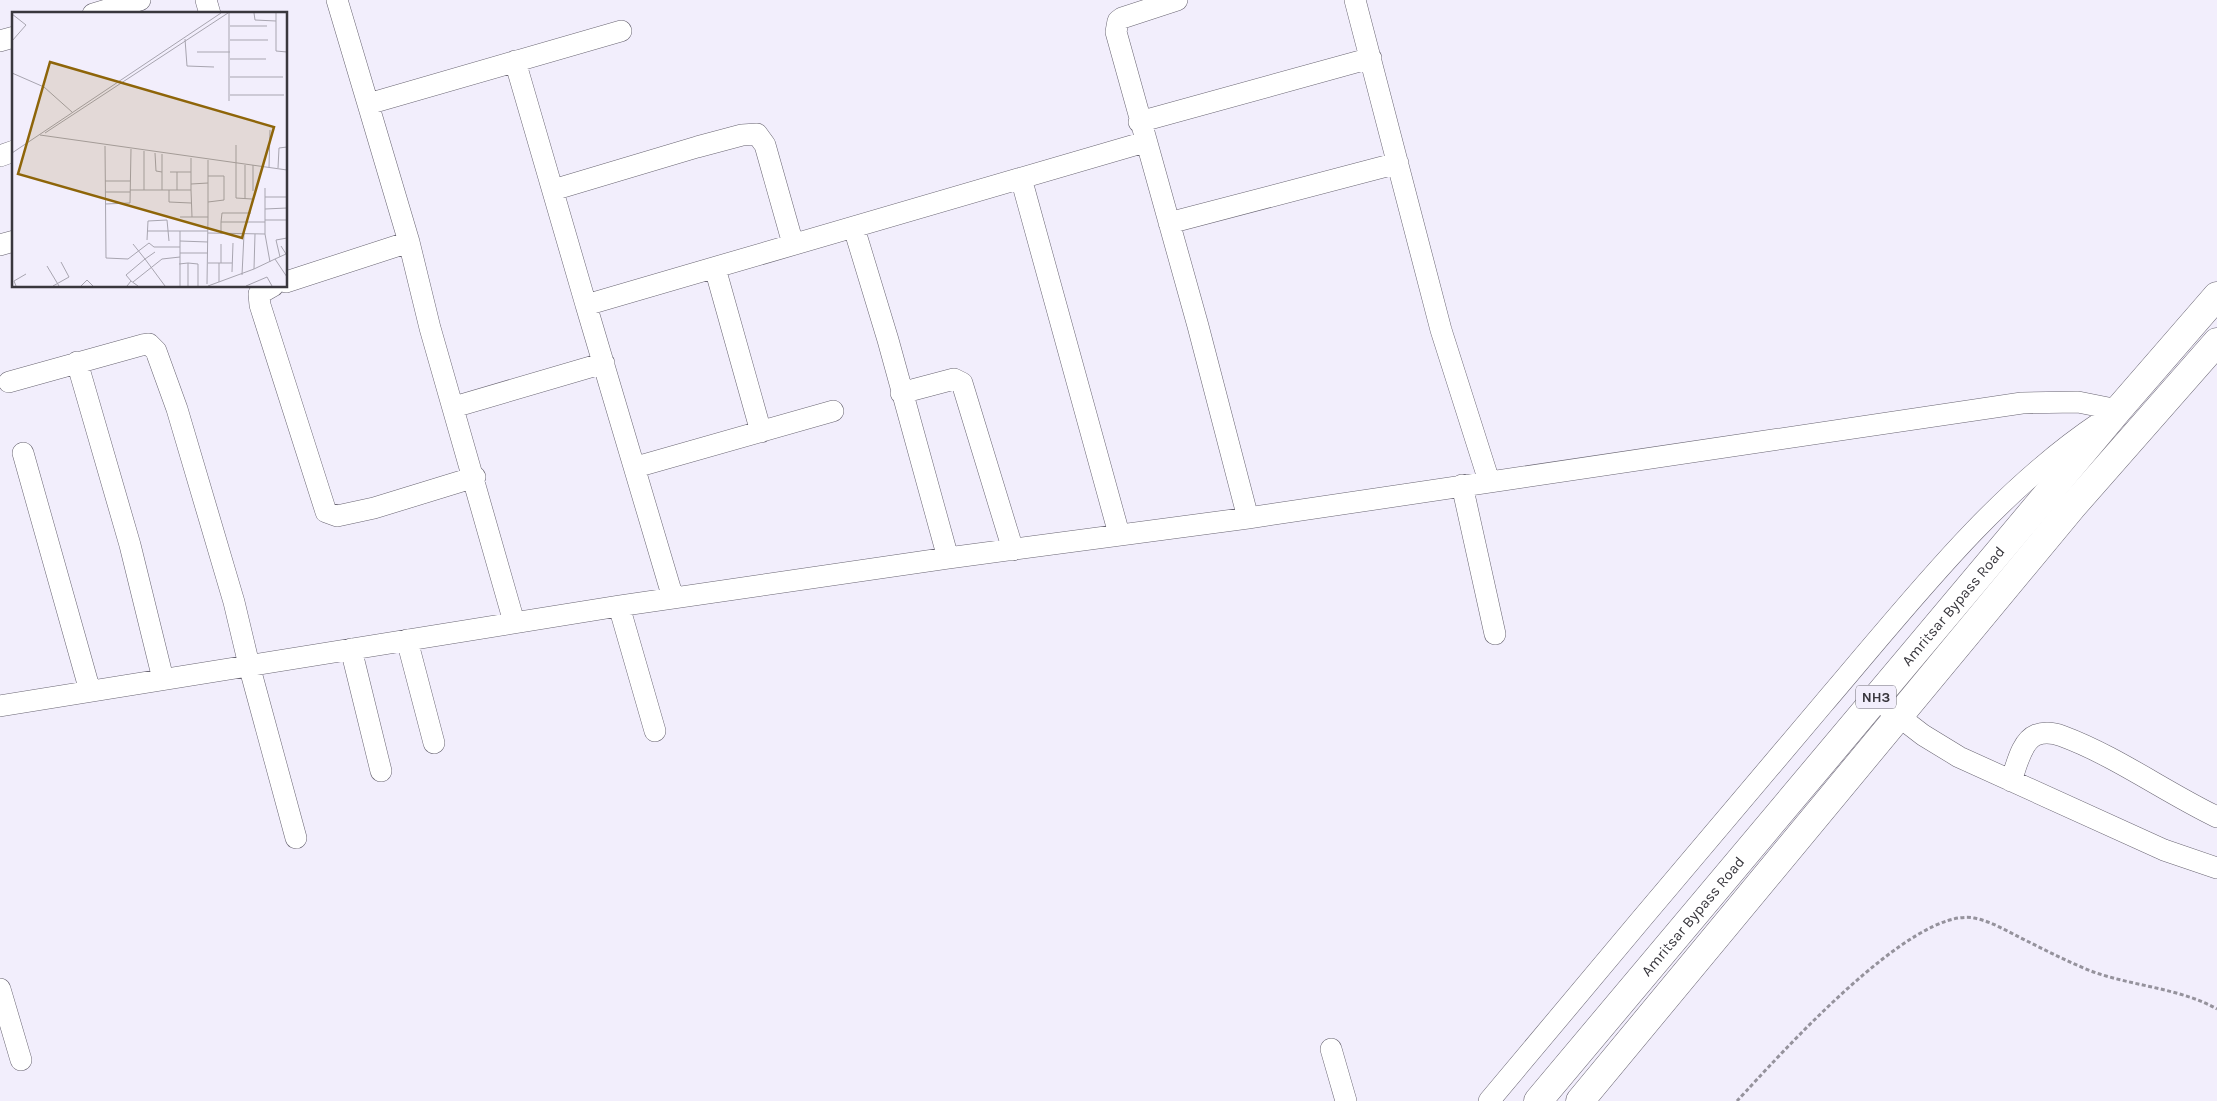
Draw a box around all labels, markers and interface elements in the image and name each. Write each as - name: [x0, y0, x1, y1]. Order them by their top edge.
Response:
- inset map: [12, 12, 288, 288]
- street label: Amritsar Bypass Road: [1898, 543, 2009, 670]
- road number: NH3: [1856, 686, 1896, 709]
- street label: Amritsar Bypass Road: [1638, 853, 1748, 980]

